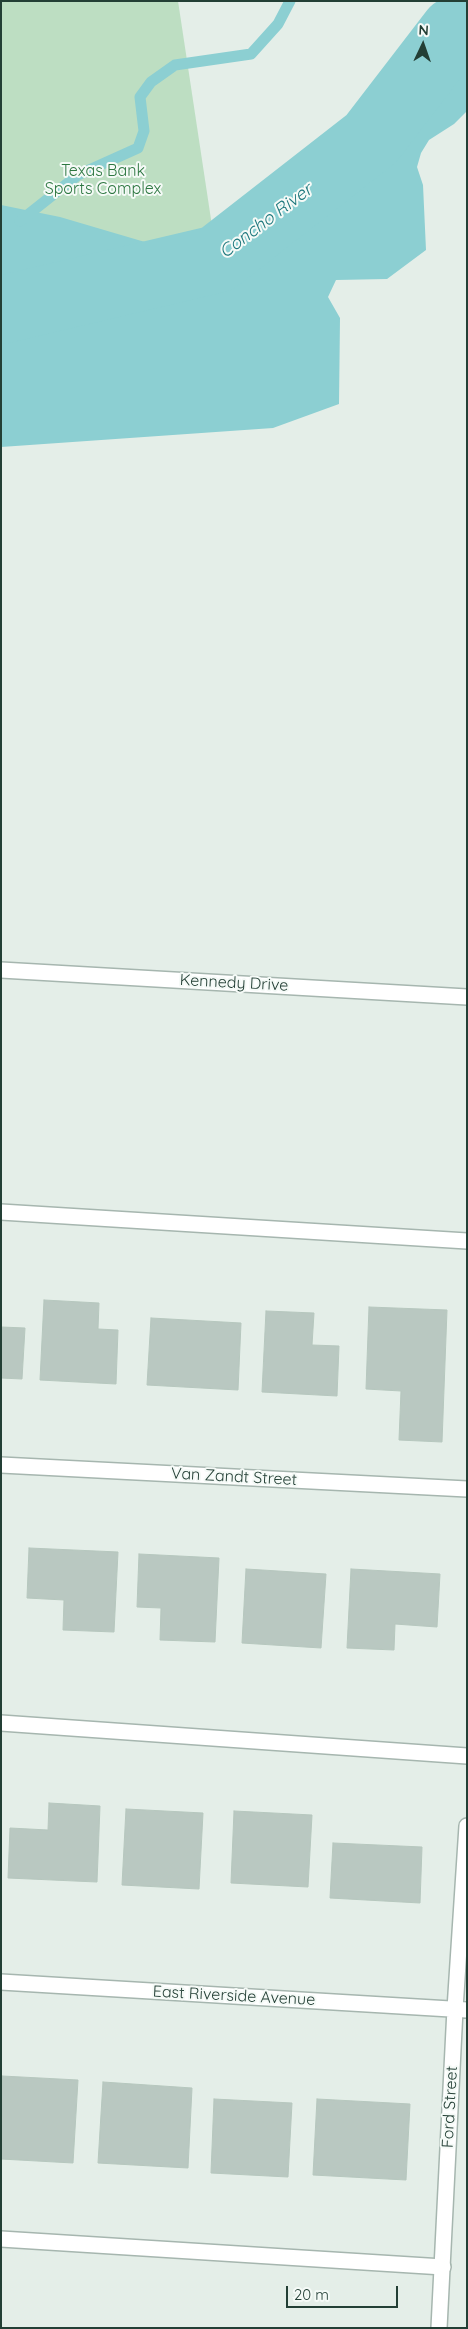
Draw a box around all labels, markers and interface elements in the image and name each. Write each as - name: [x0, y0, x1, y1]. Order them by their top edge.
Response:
- north arrow: [398, 20, 448, 70]
- text: N: [418, 21, 429, 39]
- park label: Texas Bank Sports Complex: [45, 161, 161, 199]
- water label: Concho River: [215, 179, 317, 263]
- street label: Kennedy Drive: [179, 971, 289, 995]
- street label: Van Zandt Street: [170, 1464, 298, 1490]
- street label: East Riverside Avenue: [152, 1982, 316, 2010]
- street label: Ford Street: [438, 2066, 462, 2148]
- scale bar: [288, 2276, 400, 2308]
- text: 20 m: [294, 2285, 329, 2304]

